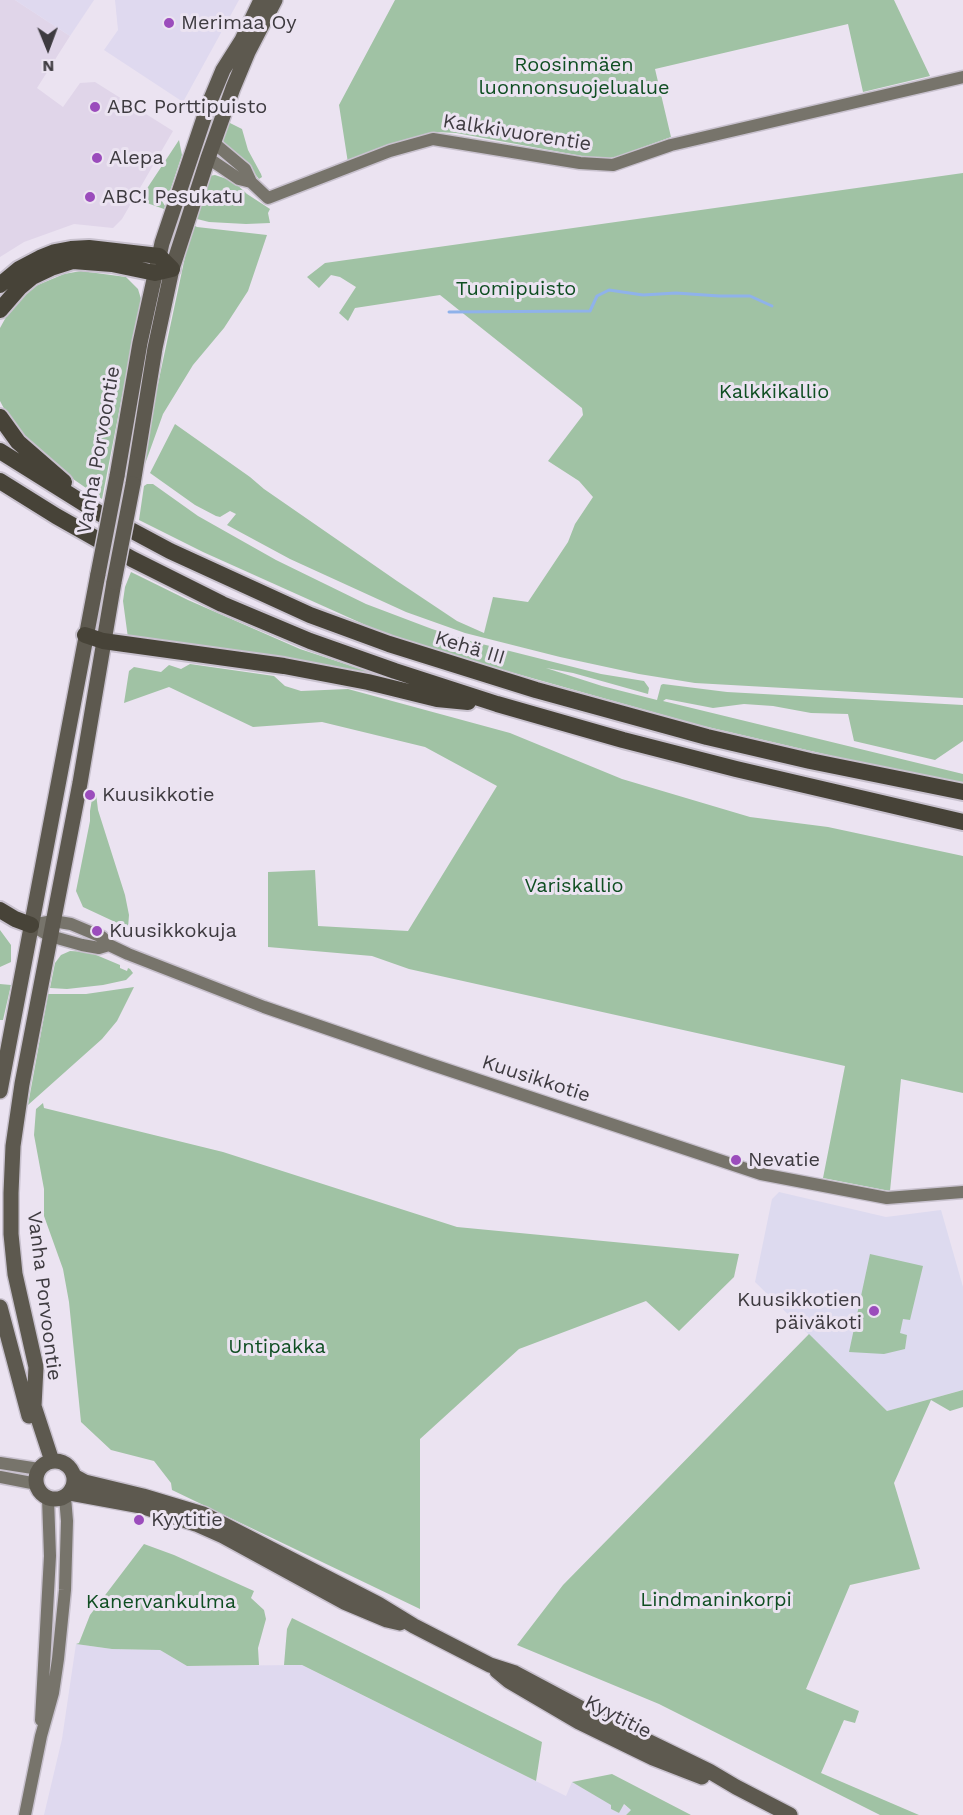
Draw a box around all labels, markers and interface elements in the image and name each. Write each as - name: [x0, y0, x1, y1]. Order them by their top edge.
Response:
- place label: Merimaa Oy: [181, 11, 297, 35]
- marker: Merimaa Oy: [162, 16, 176, 30]
- north arrow: [18, 18, 78, 78]
- park label: Roosinmäen luonnonsuojelualue: [478, 53, 670, 100]
- text: N: [42, 57, 54, 76]
- place label: ABC Porttipuisto: [107, 95, 267, 119]
- marker: ABC Porttipuisto: [88, 100, 102, 114]
- street label: Kalkkivuorentie: [441, 109, 593, 157]
- place label: Alepa: [109, 146, 164, 170]
- marker: Alepa: [90, 151, 104, 165]
- place label: ABC! Pesukatu: [102, 185, 243, 209]
- marker: ABC! Pesukatu: [83, 190, 97, 204]
- park label: Tuomipuisto: [456, 277, 576, 301]
- street label: Vanha Porvoontie: [72, 364, 126, 536]
- park label: Kalkkikallio: [719, 380, 829, 404]
- street label: Kehä III: [432, 626, 508, 670]
- place label: Kuusikkotie: [102, 783, 215, 807]
- marker: Kuusikkotie: [83, 788, 97, 802]
- park label: Variskallio: [524, 874, 624, 898]
- place label: Kuusikkokuja: [109, 919, 237, 943]
- marker: Kuusikkokuja: [90, 924, 104, 938]
- street label: Kuusikkotie: [479, 1050, 593, 1108]
- place label: Nevatie: [748, 1148, 820, 1172]
- marker: Nevatie: [729, 1153, 743, 1167]
- street label: Vanha Porvoontie: [22, 1210, 66, 1382]
- place label: Kuusikkotien päiväkoti: [737, 1288, 862, 1335]
- marker: Kuusikkotien päiväkoti: [867, 1304, 881, 1318]
- park label: Untipakka: [228, 1335, 326, 1359]
- place label: Kyytitie: [151, 1508, 223, 1532]
- marker: Kyytitie: [132, 1513, 146, 1527]
- park label: Lindmaninkorpi: [640, 1588, 792, 1612]
- park label: Kanervankulma: [86, 1590, 236, 1614]
- street label: Kyytitie: [581, 1690, 655, 1744]

